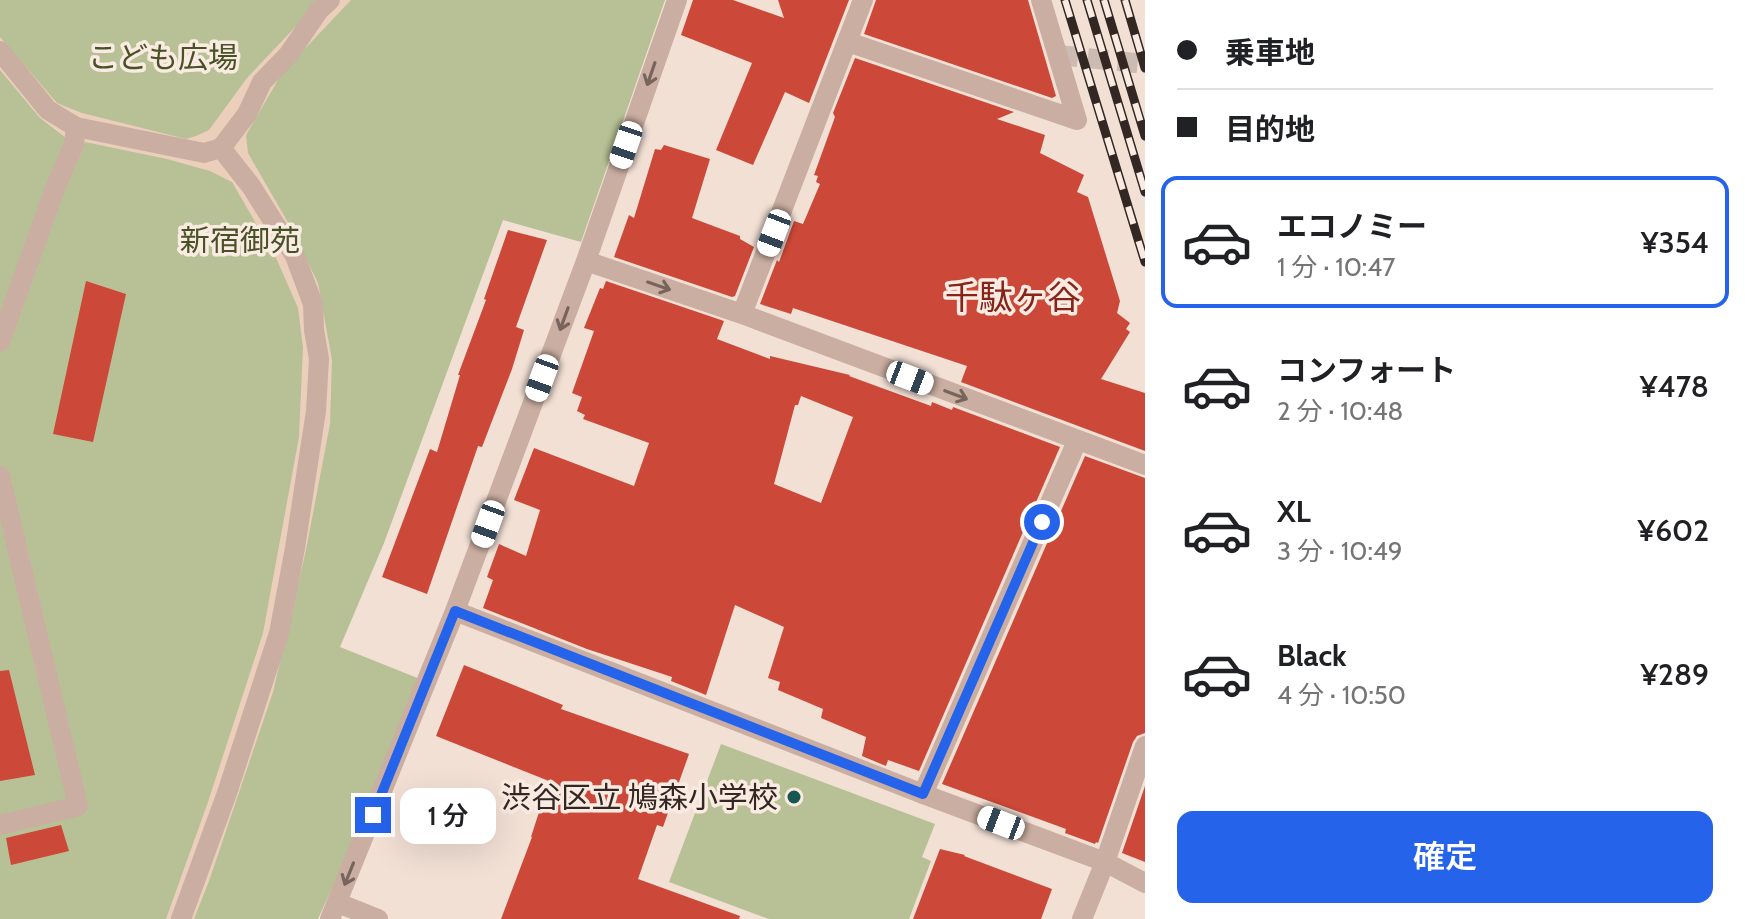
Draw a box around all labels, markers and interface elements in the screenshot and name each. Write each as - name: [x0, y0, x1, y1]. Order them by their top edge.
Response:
- text: 乗車地: [1225, 34, 1315, 71]
- park label: こども広場: [88, 39, 238, 76]
- one-way arrow: [643, 61, 658, 86]
- text: 目的地: [1225, 111, 1315, 148]
- car: [607, 118, 645, 172]
- car: [754, 206, 794, 260]
- icon: car: [1181, 206, 1253, 278]
- text: エコノミー: [1277, 208, 1427, 245]
- park label: 新宿御苑: [180, 222, 300, 259]
- text: ¥354: [1641, 224, 1709, 261]
- text: 1 分 · 10:47: [1277, 251, 1395, 283]
- district label: 千駄ヶ谷: [945, 276, 1081, 318]
- one-way arrow: [647, 280, 672, 295]
- one-way arrow: [556, 306, 570, 330]
- icon: car: [1181, 350, 1253, 422]
- car: [523, 351, 561, 405]
- text: コンフォート: [1277, 352, 1456, 389]
- car: [883, 358, 937, 398]
- text: ¥478: [1640, 368, 1709, 405]
- one-way arrow: [943, 389, 968, 403]
- text: 2 分 · 10:48: [1277, 395, 1403, 427]
- text: XL: [1277, 493, 1311, 530]
- icon: car: [1181, 494, 1253, 566]
- car: [469, 497, 507, 551]
- route start: [1024, 504, 1060, 540]
- text: ¥602: [1637, 512, 1709, 549]
- text: 3 分 · 10:49: [1277, 535, 1403, 567]
- text: Black: [1277, 637, 1347, 674]
- icon: car: [1181, 638, 1253, 710]
- text: ¥289: [1640, 656, 1709, 693]
- text: 4 分 · 10:50: [1277, 679, 1406, 711]
- place label: 渋谷区立 鳩森小学校: [501, 779, 778, 816]
- callout: 1 分: [401, 787, 497, 843]
- marker: 渋谷区立 鳩森小学校: [785, 788, 803, 806]
- route end: [355, 797, 391, 833]
- text: 1 分: [427, 800, 469, 832]
- car: [974, 803, 1028, 843]
- button: 確定: [1177, 811, 1713, 903]
- one-way arrow: [341, 861, 356, 886]

